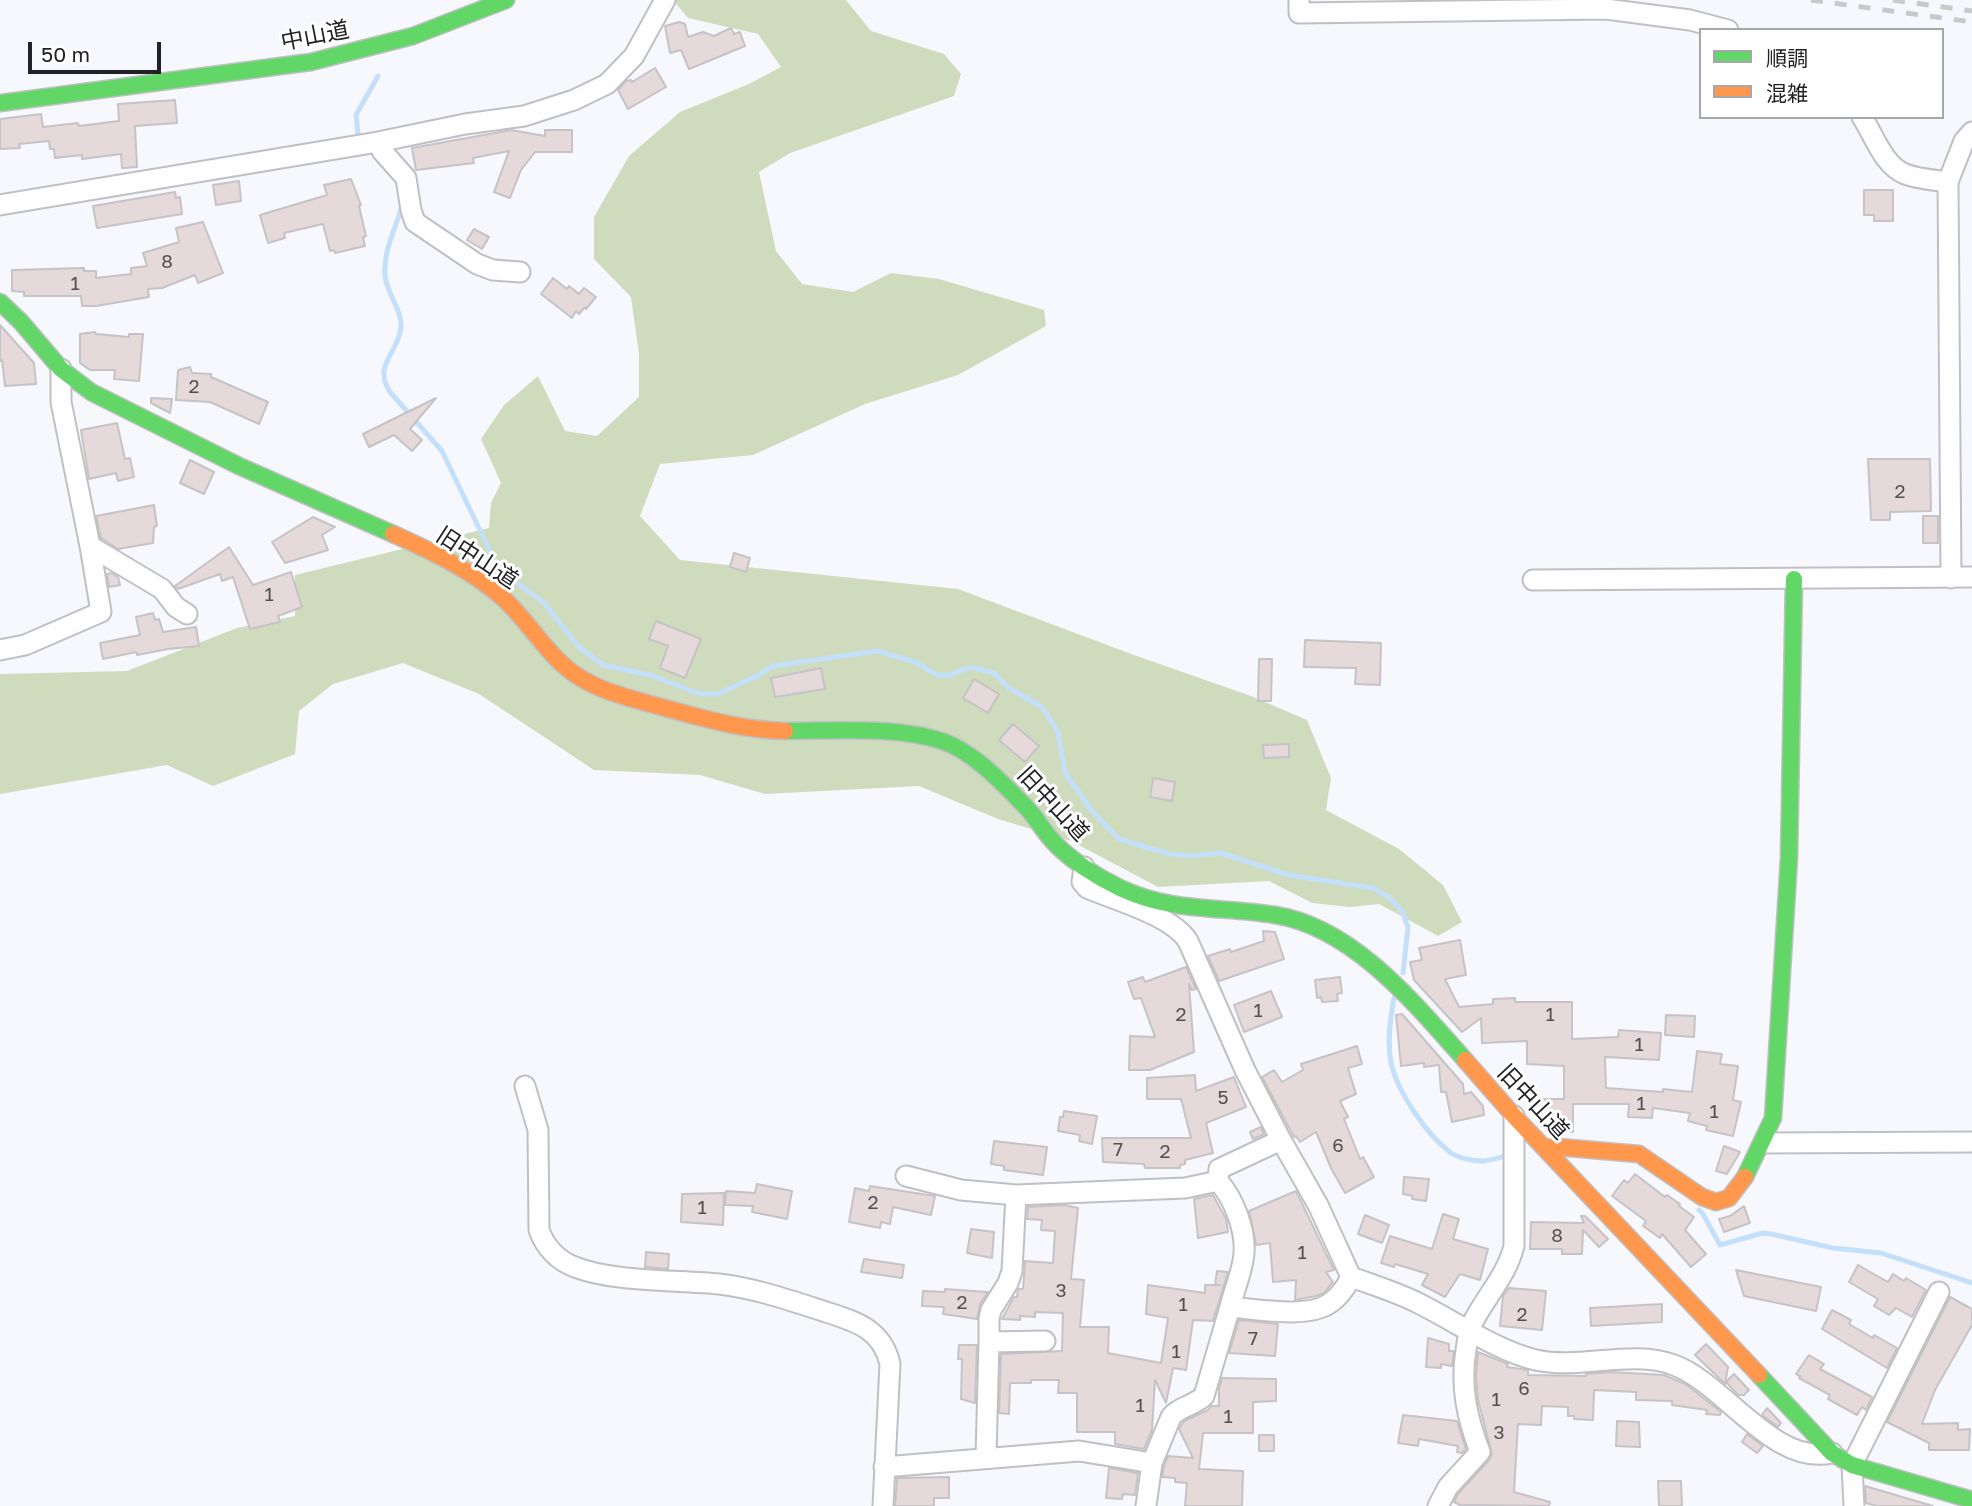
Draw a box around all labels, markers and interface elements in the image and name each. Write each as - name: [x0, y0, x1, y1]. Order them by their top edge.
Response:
- street label: 中山道: [279, 16, 351, 56]
- scale bar: [32, 28, 164, 72]
- legend: [1699, 28, 1944, 119]
- text: 50 m: [41, 41, 90, 67]
- text: 順調: [1766, 45, 1808, 71]
- text: 混雑: [1766, 80, 1808, 106]
- house number: 8: [161, 251, 173, 273]
- house number: 1: [70, 273, 80, 295]
- house number: 2: [188, 376, 200, 398]
- house number: 2: [1894, 481, 1906, 503]
- street label: 旧中山道: [431, 521, 523, 595]
- house number: 1: [264, 584, 274, 606]
- street label: 旧中山道: [1012, 761, 1094, 847]
- house number: 1: [1253, 1000, 1263, 1022]
- house number: 2: [1175, 1004, 1187, 1026]
- house number: 1: [1545, 1004, 1555, 1026]
- house number: 1: [1634, 1034, 1644, 1056]
- street label: 旧中山道: [1492, 1059, 1574, 1145]
- house number: 5: [1217, 1087, 1229, 1109]
- house number: 1: [1636, 1093, 1646, 1115]
- house number: 1: [1709, 1101, 1719, 1123]
- house number: 6: [1332, 1135, 1344, 1157]
- house number: 7: [1113, 1139, 1123, 1161]
- house number: 2: [1159, 1141, 1171, 1163]
- house number: 2: [867, 1192, 879, 1214]
- house number: 1: [697, 1197, 707, 1219]
- house number: 8: [1551, 1225, 1563, 1247]
- house number: 1: [1297, 1242, 1307, 1264]
- house number: 3: [1055, 1280, 1067, 1302]
- house number: 2: [956, 1292, 968, 1314]
- house number: 1: [1178, 1294, 1188, 1316]
- house number: 2: [1516, 1304, 1528, 1326]
- house number: 7: [1248, 1328, 1258, 1350]
- house number: 1: [1171, 1341, 1181, 1363]
- house number: 6: [1518, 1378, 1530, 1400]
- house number: 1: [1491, 1389, 1501, 1411]
- house number: 1: [1135, 1395, 1145, 1417]
- house number: 1: [1223, 1406, 1233, 1428]
- house number: 3: [1493, 1422, 1505, 1444]

